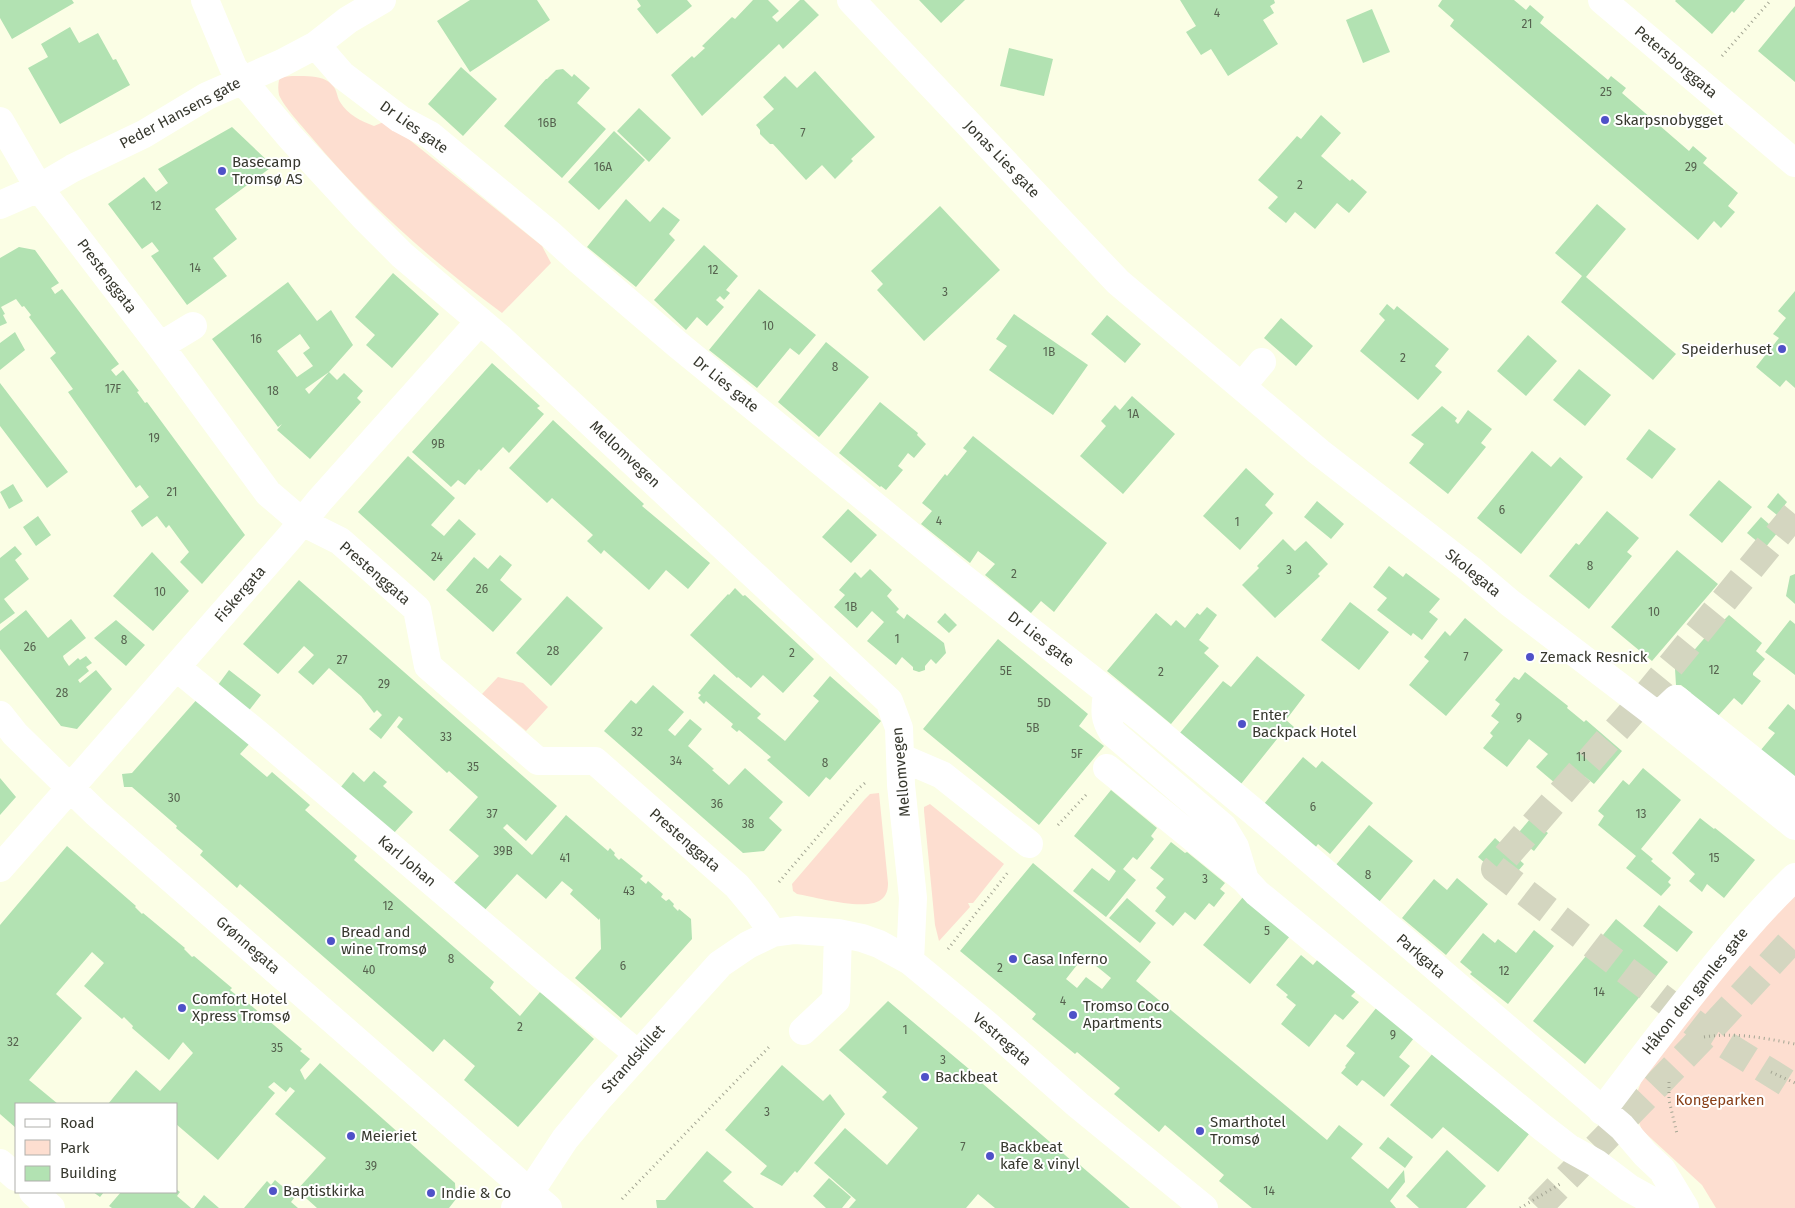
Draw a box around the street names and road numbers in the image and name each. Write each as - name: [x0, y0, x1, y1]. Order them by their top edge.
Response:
- street label: Petersborggata: [1631, 22, 1721, 102]
- street label: Peder Hansens gate: [116, 73, 244, 153]
- street label: Dr Lies gate: [376, 97, 452, 157]
- street label: Jonas Lies gate: [960, 116, 1044, 202]
- street label: Prestenggata: [73, 235, 141, 317]
- street label: Dr Lies gate: [690, 352, 762, 416]
- street label: Mellomvegen: [586, 417, 664, 491]
- street label: Prestenggata: [336, 537, 414, 609]
- street label: Skolegata: [1442, 545, 1504, 601]
- street label: Fiskergata: [211, 562, 269, 626]
- street label: Dr Lies gate: [1004, 607, 1078, 671]
- street label: Mellomvegen: [888, 726, 914, 818]
- street label: Prestenggata: [646, 804, 724, 876]
- street label: Karl Johan: [374, 832, 440, 890]
- street label: Grønnegata: [212, 912, 284, 978]
- street label: Håkon den gamles gate: [1638, 924, 1752, 1058]
- street label: Parkgata: [1393, 930, 1449, 982]
- street label: Vestregata: [969, 1009, 1035, 1069]
- street label: Strandskillet: [598, 1021, 669, 1097]

